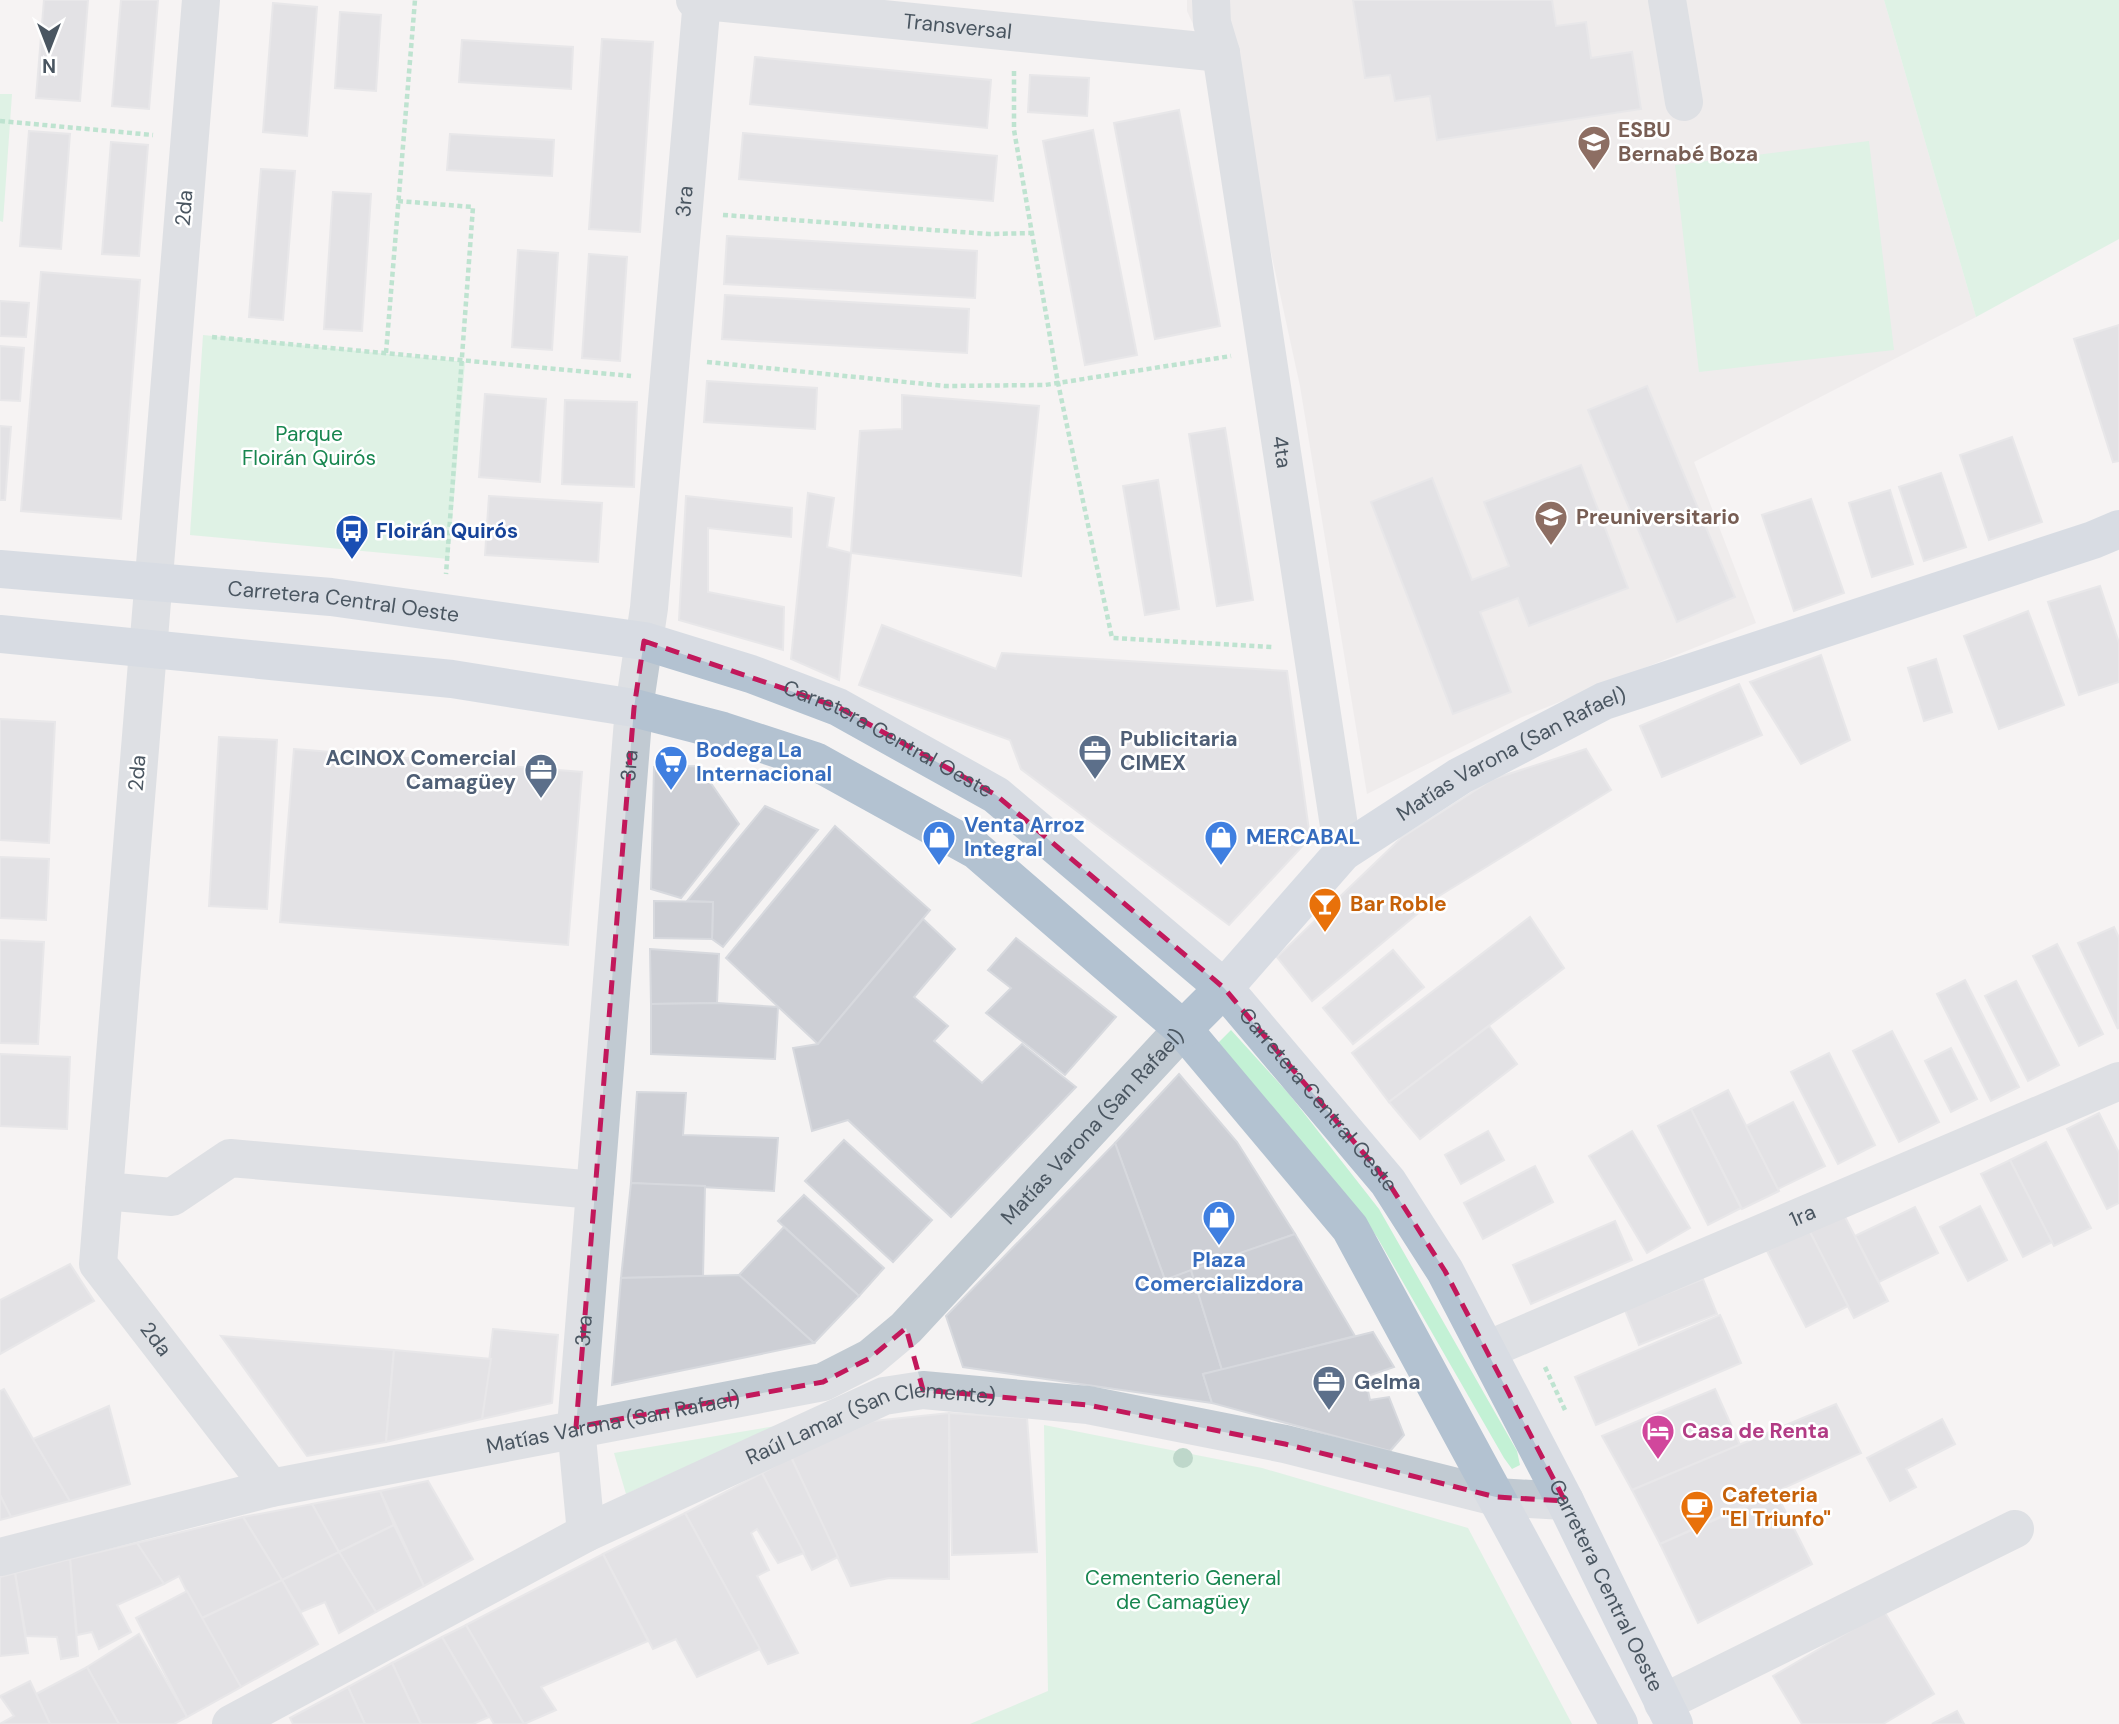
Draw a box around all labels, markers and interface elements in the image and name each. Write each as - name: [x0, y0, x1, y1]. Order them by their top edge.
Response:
- street label: Transversal: [902, 7, 1013, 46]
- north arrow: [14, 14, 84, 84]
- text: N: [42, 53, 56, 78]
- place label: ESBU Bernabé Boza: [1618, 116, 1758, 168]
- school or university icon: ESBU Bernabé Boza: [1575, 123, 1613, 172]
- street label: 3ra: [669, 184, 700, 218]
- street label: 2da: [168, 189, 200, 227]
- park label: Parque Floirán Quirós: [242, 420, 376, 472]
- street label: 4ta: [1266, 434, 1298, 470]
- school or university icon: Preuniversitario: [1532, 498, 1570, 547]
- place label: Preuniversitario: [1576, 503, 1740, 531]
- bus stop icon: Floirán Quirós: [333, 512, 371, 561]
- place label: Floirán Quirós: [376, 517, 518, 545]
- street label: Carretera Central Oeste: [227, 574, 461, 629]
- street label: Carretera Central Oeste: [779, 673, 998, 805]
- street label: Matías Varona (San Rafael): [1391, 681, 1630, 828]
- place label: Publicitaria CIMEX: [1120, 725, 1238, 777]
- office icon: Publicitaria CIMEX: [1076, 732, 1114, 781]
- place label: Bodega La Internacional: [696, 736, 832, 788]
- supermarket icon: Bodega La Internacional: [652, 743, 690, 792]
- place label: ACINOX Comercial Camagüey: [325, 744, 516, 796]
- street label: 3ra: [614, 749, 645, 783]
- office icon: ACINOX Comercial Camagüey: [522, 751, 560, 800]
- street label: 2da: [121, 754, 153, 792]
- place label: Venta Arroz Integral: [964, 811, 1085, 863]
- shop icon: Venta Arroz Integral: [920, 818, 958, 867]
- shop icon: MERCABAL: [1202, 818, 1240, 867]
- place label: MERCABAL: [1246, 823, 1360, 851]
- bar icon: Bar Roble: [1306, 885, 1344, 934]
- place label: Bar Roble: [1350, 890, 1447, 918]
- street label: Carretera Central Oeste: [1232, 1002, 1404, 1197]
- street label: Matías Varona (San Rafael): [995, 1022, 1191, 1231]
- shop icon: Plaza Comercializdora: [1200, 1198, 1238, 1247]
- street label: 1ra: [1785, 1198, 1820, 1234]
- place label: Plaza Comercializdora: [1134, 1246, 1304, 1298]
- street label: 3ra: [569, 1314, 599, 1348]
- street label: 2da: [134, 1316, 178, 1362]
- office icon: Gelma: [1310, 1363, 1348, 1412]
- place label: Gelma: [1354, 1368, 1421, 1396]
- street label: Raúl Lamar (San Clemente): [741, 1376, 997, 1472]
- street label: Matías Varona (San Rafael): [484, 1384, 742, 1460]
- hotel icon: Casa de Renta: [1639, 1412, 1677, 1461]
- place label: Casa de Renta: [1682, 1417, 1829, 1445]
- street label: Carretera Central Oeste: [1542, 1475, 1670, 1696]
- place label: Cafeteria "El Triunfo": [1722, 1481, 1831, 1533]
- cafe icon: Cafeteria "El Triunfo": [1678, 1488, 1716, 1537]
- park label: Cementerio General de Camagüey: [1085, 1564, 1281, 1616]

